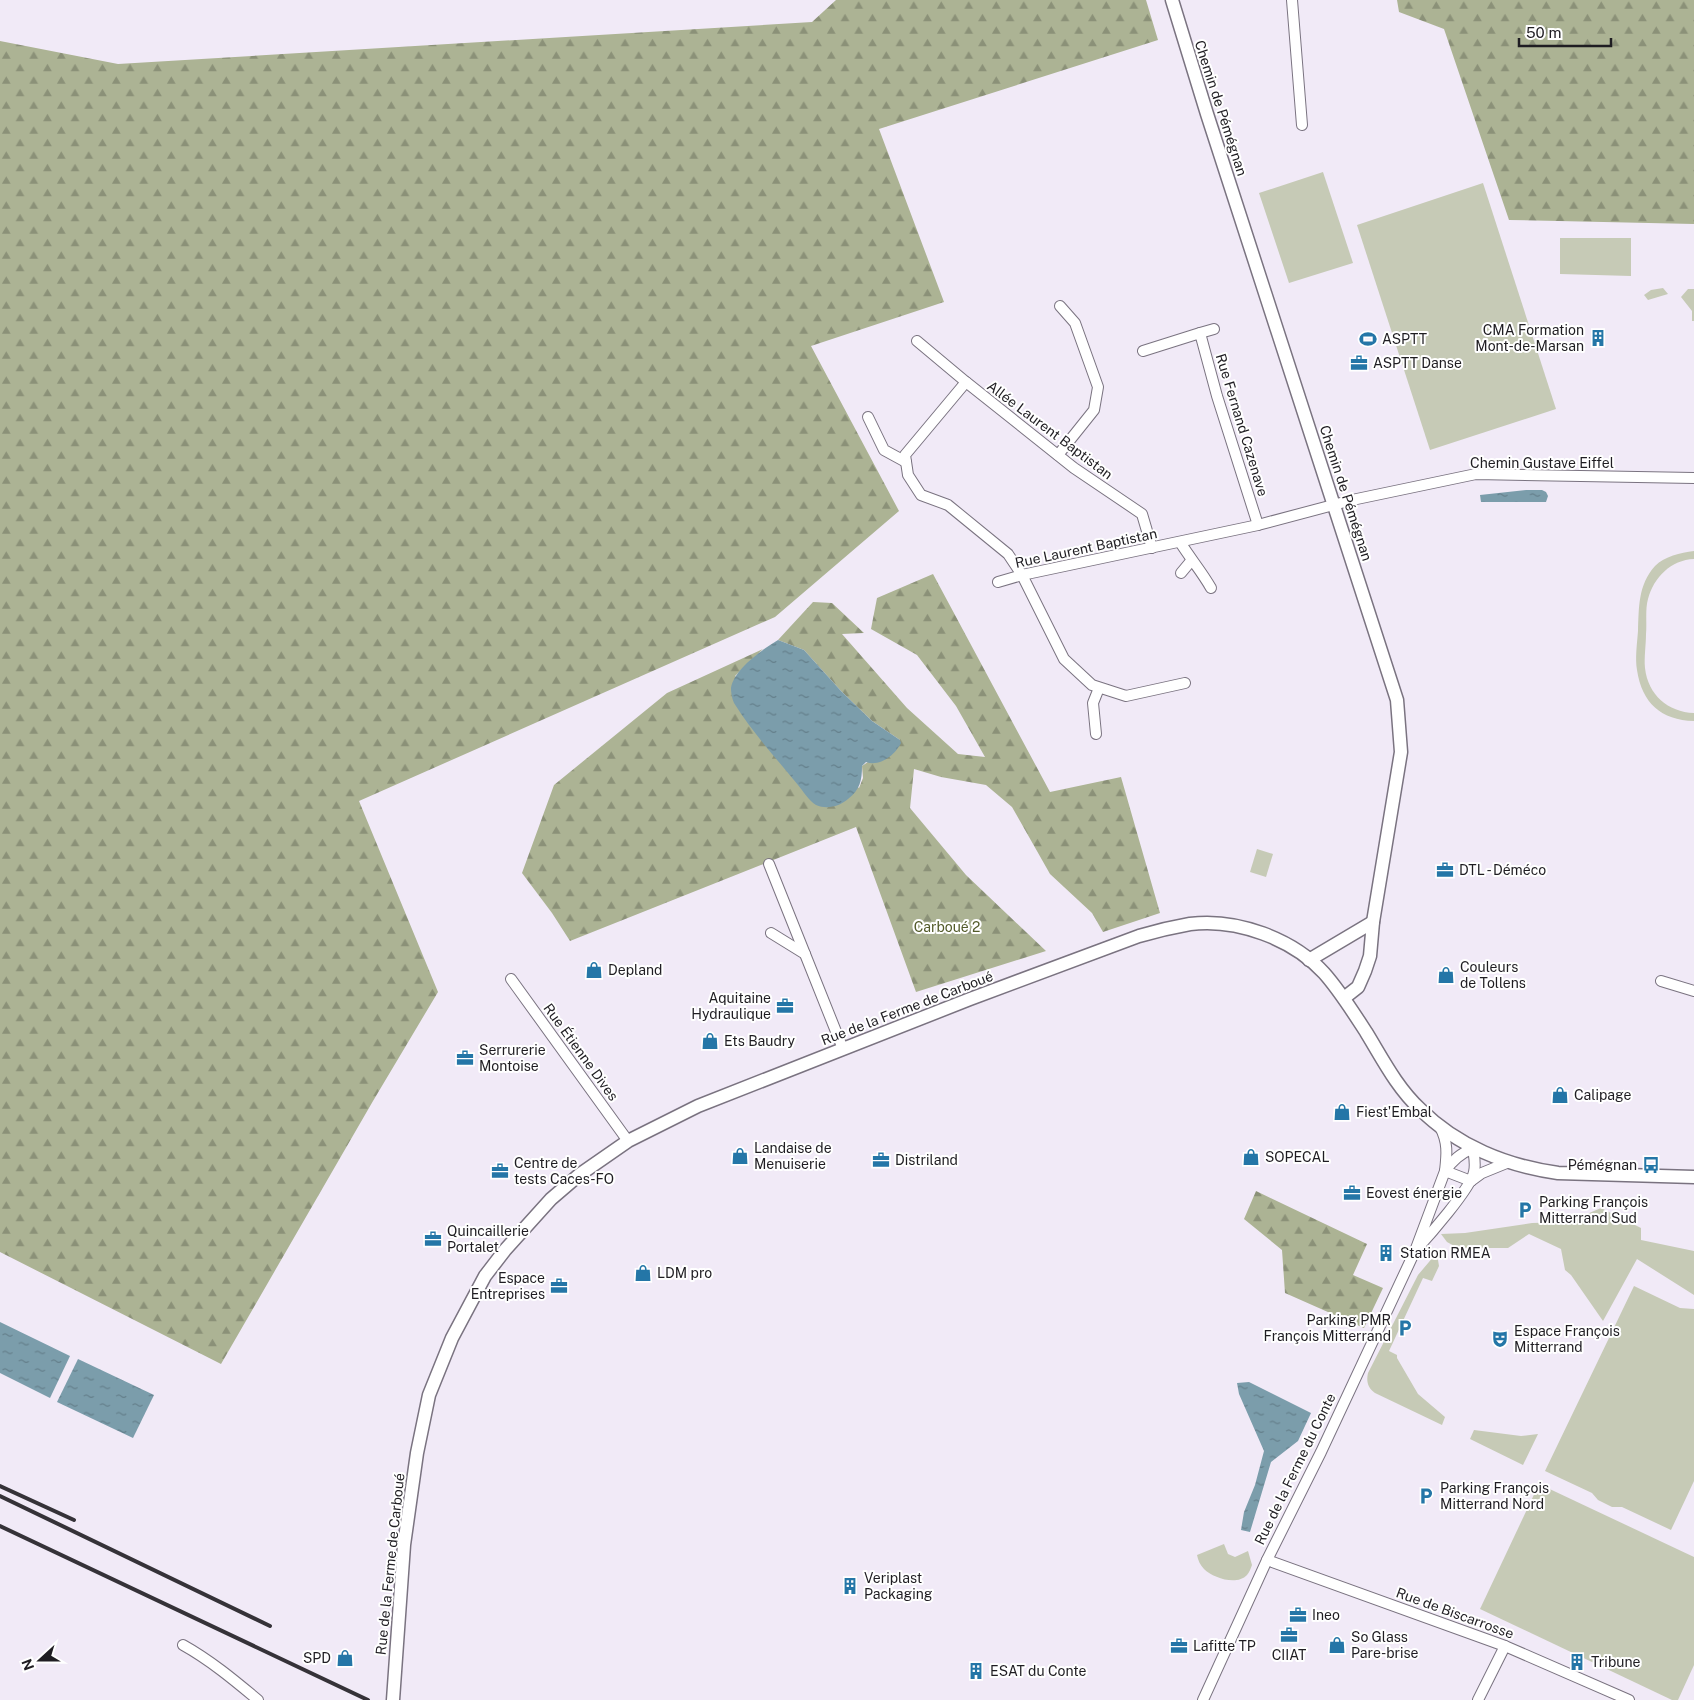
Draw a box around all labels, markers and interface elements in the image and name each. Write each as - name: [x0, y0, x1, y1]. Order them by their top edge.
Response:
- scale bar: [1519, 15, 1612, 47]
- text: 50 m: [1526, 24, 1561, 41]
- street label: Chemin de Pémégnan: [1192, 38, 1250, 178]
- place label: CMA Formation Mont-de-Marsan: [1475, 322, 1584, 354]
- building icon: CMA Formation Mont-de-Marsan: [1588, 328, 1608, 348]
- sports icon: ASPTT: [1358, 329, 1378, 349]
- place label: ASPTT: [1382, 331, 1427, 347]
- street label: Rue Fernand Cazenave: [1213, 352, 1271, 498]
- office icon: ASPTT Danse: [1349, 353, 1369, 373]
- place label: ASPTT Danse: [1373, 355, 1462, 371]
- street label: Allée Laurent Baptistan: [984, 378, 1116, 482]
- street label: Chemin de Pémégnan: [1317, 423, 1375, 563]
- street label: Chemin Gustave Eiffel: [1470, 455, 1614, 471]
- street label: Rue Laurent Baptistan: [1014, 525, 1158, 571]
- office icon: DTL - Déméco: [1435, 860, 1455, 880]
- place label: DTL - Déméco: [1459, 862, 1546, 878]
- park label: Carboué 2: [914, 919, 980, 935]
- place label: Couleurs de Tollens: [1460, 959, 1526, 991]
- shop icon: Depland: [584, 960, 604, 980]
- place label: Depland: [608, 962, 662, 978]
- shop icon: Couleurs de Tollens: [1436, 965, 1456, 985]
- street label: Rue de la Ferme de Carboué: [819, 968, 995, 1048]
- place label: Aquitaine Hydraulique: [691, 990, 771, 1022]
- office icon: Aquitaine Hydraulique: [775, 996, 795, 1016]
- street label: Rue Étienne Dives: [540, 1000, 622, 1104]
- shop icon: Ets Baudry: [700, 1031, 720, 1051]
- place label: Ets Baudry: [724, 1033, 796, 1049]
- place label: Serrurerie Montoise: [479, 1042, 546, 1074]
- office icon: Serrurerie Montoise: [455, 1048, 475, 1068]
- shop icon: Calipage: [1550, 1085, 1570, 1105]
- place label: Calipage: [1574, 1087, 1631, 1103]
- shop icon: Fiest'Embal: [1332, 1102, 1352, 1122]
- place label: Fiest'Embal: [1356, 1104, 1432, 1120]
- place label: Landaise de Menuiserie: [754, 1140, 832, 1172]
- shop icon: Landaise de Menuiserie: [730, 1146, 750, 1166]
- shop icon: SOPECAL: [1241, 1147, 1261, 1167]
- place label: SOPECAL: [1265, 1149, 1330, 1165]
- office icon: Distriland: [871, 1150, 891, 1170]
- place label: Distriland: [895, 1152, 958, 1168]
- place label: Centre de tests Caces-FO: [514, 1155, 614, 1187]
- bus stop icon: Pémégnan: [1641, 1155, 1661, 1175]
- place label: Pémégnan: [1568, 1157, 1637, 1173]
- office icon: Centre de tests Caces-FO: [490, 1161, 510, 1181]
- office icon: Eovest énergie: [1342, 1183, 1362, 1203]
- place label: Eovest énergie: [1366, 1185, 1462, 1201]
- place label: Parking François Mitterrand Sud: [1539, 1194, 1648, 1226]
- parking icon: Parking François Mitterrand Sud: [1515, 1200, 1535, 1220]
- place label: Quincaillerie Portalet: [447, 1223, 529, 1255]
- office icon: Quincaillerie Portalet: [423, 1229, 443, 1249]
- building icon: Station RMEA: [1376, 1243, 1396, 1263]
- place label: Station RMEA: [1400, 1245, 1491, 1261]
- shop icon: LDM pro: [633, 1263, 653, 1283]
- place label: LDM pro: [657, 1265, 712, 1281]
- place label: Espace Entreprises: [471, 1270, 545, 1302]
- office icon: Espace Entreprises: [549, 1276, 569, 1296]
- place label: Parking PMR François Mitterrand: [1264, 1312, 1391, 1344]
- parking icon: Parking PMR François Mitterrand: [1395, 1318, 1415, 1338]
- place label: Espace François Mitterrand: [1514, 1323, 1620, 1355]
- theatre icon: Espace François Mitterrand: [1490, 1329, 1510, 1349]
- street label: Rue de la Ferme du Conte: [1251, 1391, 1339, 1547]
- street label: Rue de la Ferme de Carboué: [372, 1472, 408, 1656]
- place label: Parking François Mitterrand Nord: [1440, 1480, 1549, 1512]
- parking icon: Parking François Mitterrand Nord: [1416, 1486, 1436, 1506]
- place label: Veriplast Packaging: [864, 1570, 933, 1602]
- building icon: Veriplast Packaging: [840, 1576, 860, 1596]
- street label: Rue de Biscarrosse: [1394, 1584, 1516, 1642]
- office icon: Ineo: [1288, 1605, 1308, 1625]
- place label: Ineo: [1312, 1607, 1340, 1623]
- office icon: CIIAT: [1279, 1625, 1299, 1645]
- place label: So Glass Pare-brise: [1351, 1629, 1419, 1661]
- north arrow: [15, 1635, 65, 1685]
- shop icon: So Glass Pare-brise: [1327, 1635, 1347, 1655]
- office icon: Lafitte TP: [1169, 1636, 1189, 1656]
- place label: Lafitte TP: [1193, 1638, 1256, 1654]
- place label: CIIAT: [1272, 1647, 1306, 1663]
- shop icon: SPD: [335, 1648, 355, 1668]
- place label: SPD: [303, 1650, 331, 1666]
- building icon: Tribune: [1567, 1652, 1587, 1672]
- place label: Tribune: [1591, 1654, 1641, 1670]
- text: N: [18, 1657, 37, 1673]
- building icon: ESAT du Conte: [966, 1661, 986, 1681]
- place label: ESAT du Conte: [990, 1663, 1087, 1679]

